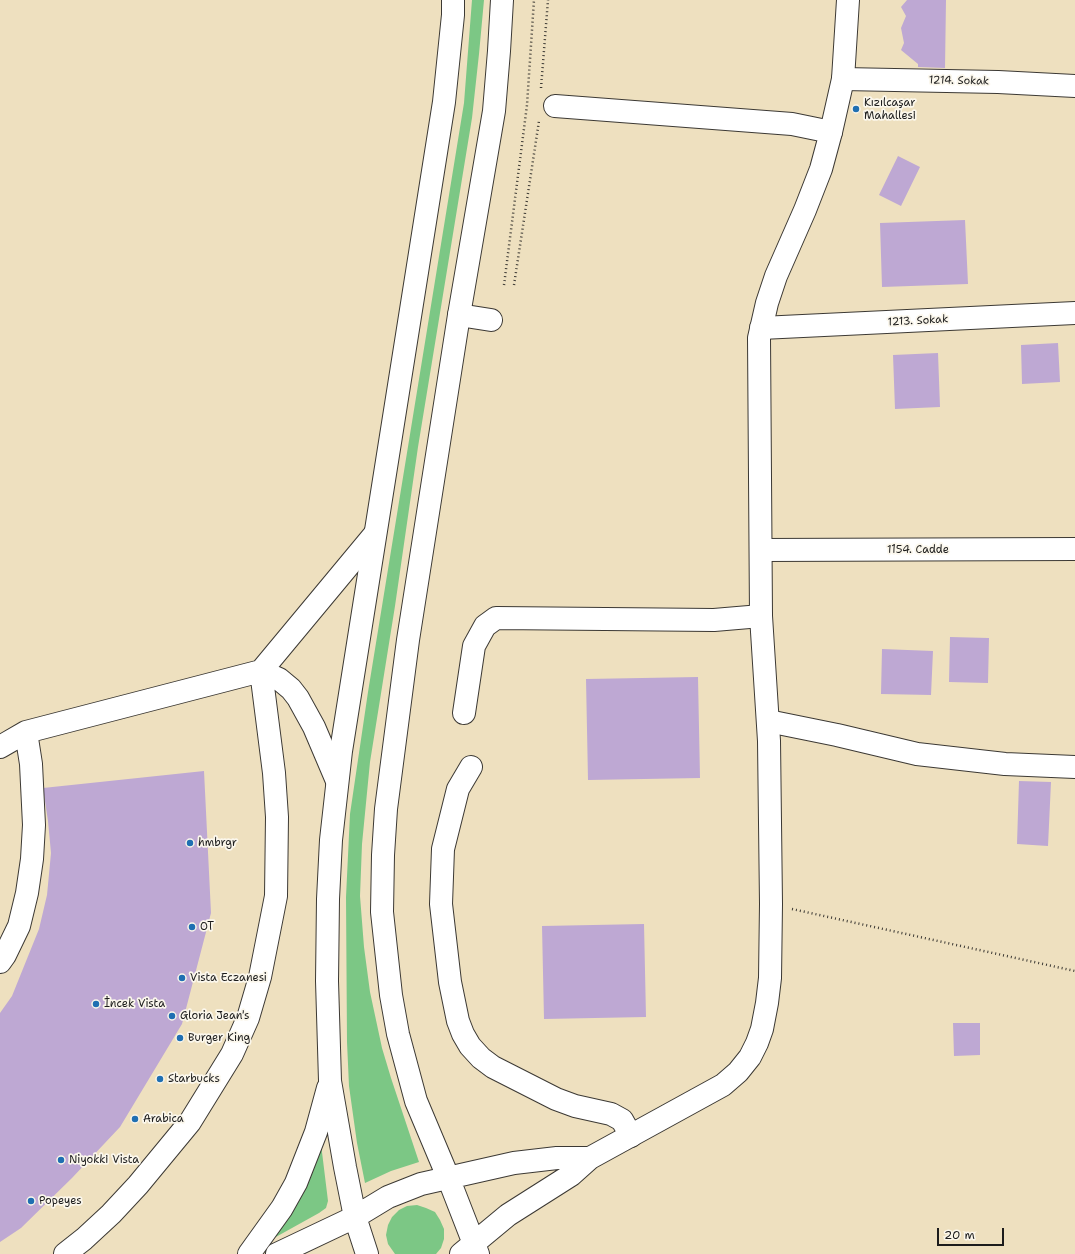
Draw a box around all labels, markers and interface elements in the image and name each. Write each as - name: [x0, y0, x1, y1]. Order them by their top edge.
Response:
- street label: 1214. Sokak: [929, 74, 989, 88]
- place label: Kızılcaşar Mahallesi: [864, 96, 916, 122]
- marker: Kızılcaşar Mahallesi: [851, 104, 861, 114]
- street label: 1213. Sokak: [887, 313, 949, 329]
- street label: 1154. Cadde: [887, 543, 949, 557]
- place label: hmbrgr: [198, 836, 237, 850]
- marker: hmbrgr: [185, 838, 195, 848]
- place label: OT: [200, 920, 214, 934]
- marker: OT: [187, 922, 197, 932]
- place label: Vista Eczanesi: [190, 971, 267, 985]
- marker: Vista Eczanesi: [177, 973, 187, 983]
- place label: İncek Vista: [104, 997, 165, 1011]
- marker: İncek Vista: [91, 999, 101, 1009]
- place label: Gloria Jean's: [180, 1009, 250, 1023]
- marker: Gloria Jean's: [167, 1011, 177, 1021]
- place label: Burger King: [188, 1031, 250, 1045]
- marker: Burger King: [175, 1033, 185, 1043]
- place label: Starbucks: [168, 1072, 220, 1086]
- marker: Starbucks: [155, 1074, 165, 1084]
- place label: Arabica: [143, 1112, 184, 1126]
- marker: Arabica: [130, 1114, 140, 1124]
- place label: Niyokki Vista: [69, 1153, 139, 1167]
- marker: Niyokki Vista: [56, 1155, 66, 1165]
- place label: Popeyes: [39, 1194, 82, 1208]
- marker: Popeyes: [26, 1196, 36, 1206]
- scale bar: [939, 1220, 1006, 1246]
- text: 20 m: [944, 1227, 975, 1243]

